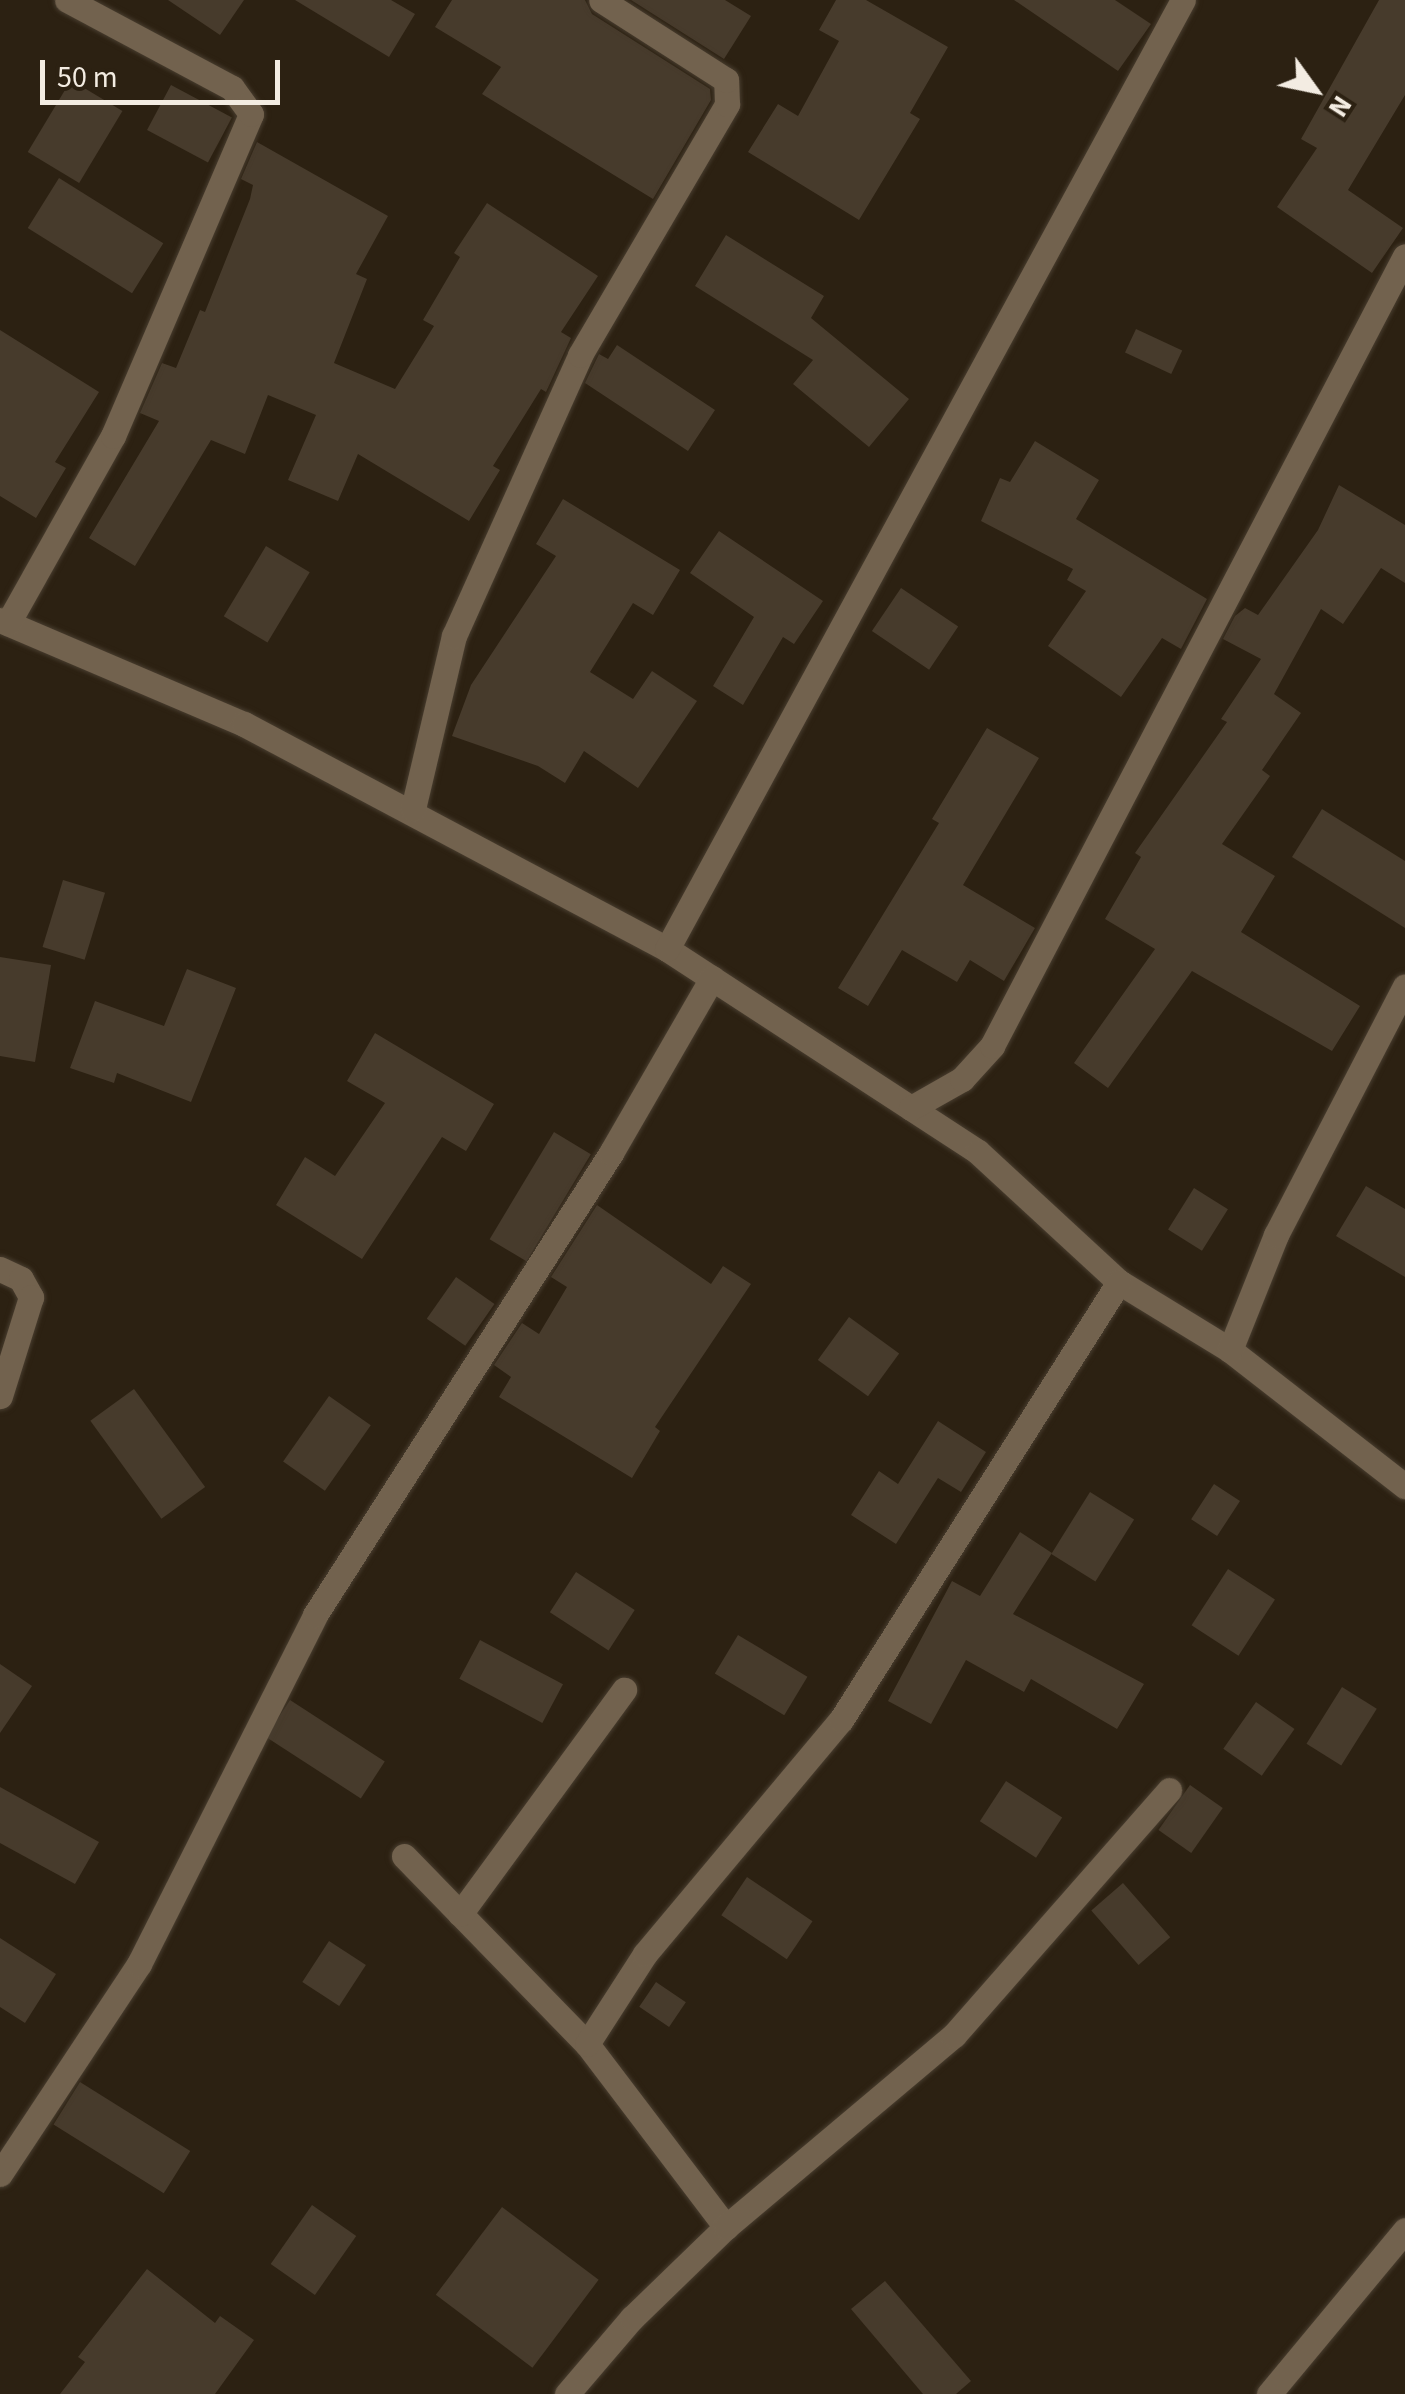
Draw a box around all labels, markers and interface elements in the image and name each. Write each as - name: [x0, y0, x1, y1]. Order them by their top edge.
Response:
- scale bar: [45, 40, 285, 102]
- north arrow: [1265, 40, 1365, 140]
- text: 50 m: [57, 56, 118, 99]
- text: N: [1318, 88, 1362, 125]

